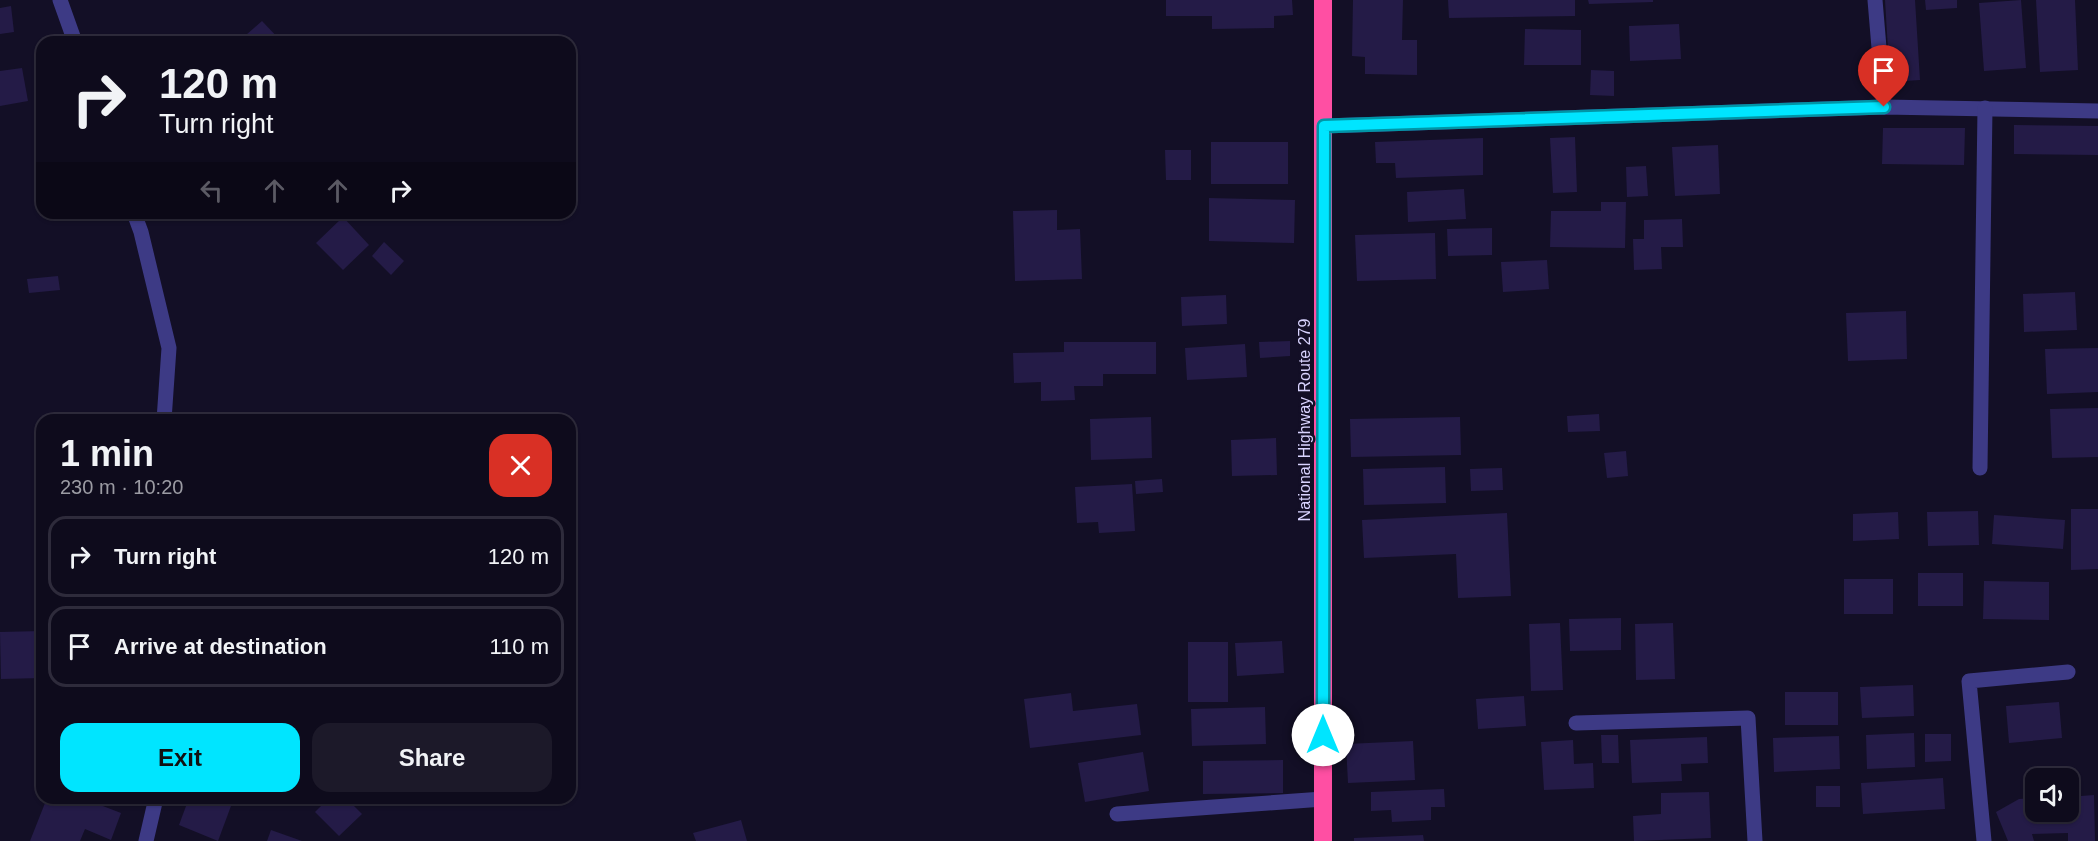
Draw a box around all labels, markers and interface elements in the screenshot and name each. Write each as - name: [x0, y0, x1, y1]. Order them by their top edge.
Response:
- pin: [1858, 45, 1909, 107]
- icon: arrive: [1867, 54, 1900, 87]
- icon: right: [60, 60, 138, 138]
- text: 120 m: [159, 60, 278, 107]
- text: Turn right: [159, 109, 274, 139]
- icon: left: [195, 174, 228, 207]
- icon: ahead: [258, 174, 291, 207]
- icon: ahead: [321, 174, 354, 207]
- icon: right: [384, 174, 417, 207]
- street label: National Highway Route 279: [1296, 319, 1313, 521]
- text: 1 min: [60, 433, 154, 474]
- button: close: [489, 434, 552, 497]
- text: 230 m · 10:20: [60, 476, 183, 498]
- icon: right: [63, 540, 96, 573]
- text: Turn right: [114, 544, 216, 569]
- text: 120 m: [488, 544, 549, 569]
- icon: arrive: [63, 630, 96, 663]
- text: Arrive at destination: [114, 634, 327, 659]
- text: 110 m: [489, 634, 549, 659]
- position arrow: [1291, 703, 1355, 767]
- button: Exit: [60, 723, 300, 792]
- button: Share: [312, 723, 552, 792]
- map controls: [2025, 768, 2079, 822]
- button: sound: [2025, 768, 2079, 822]

